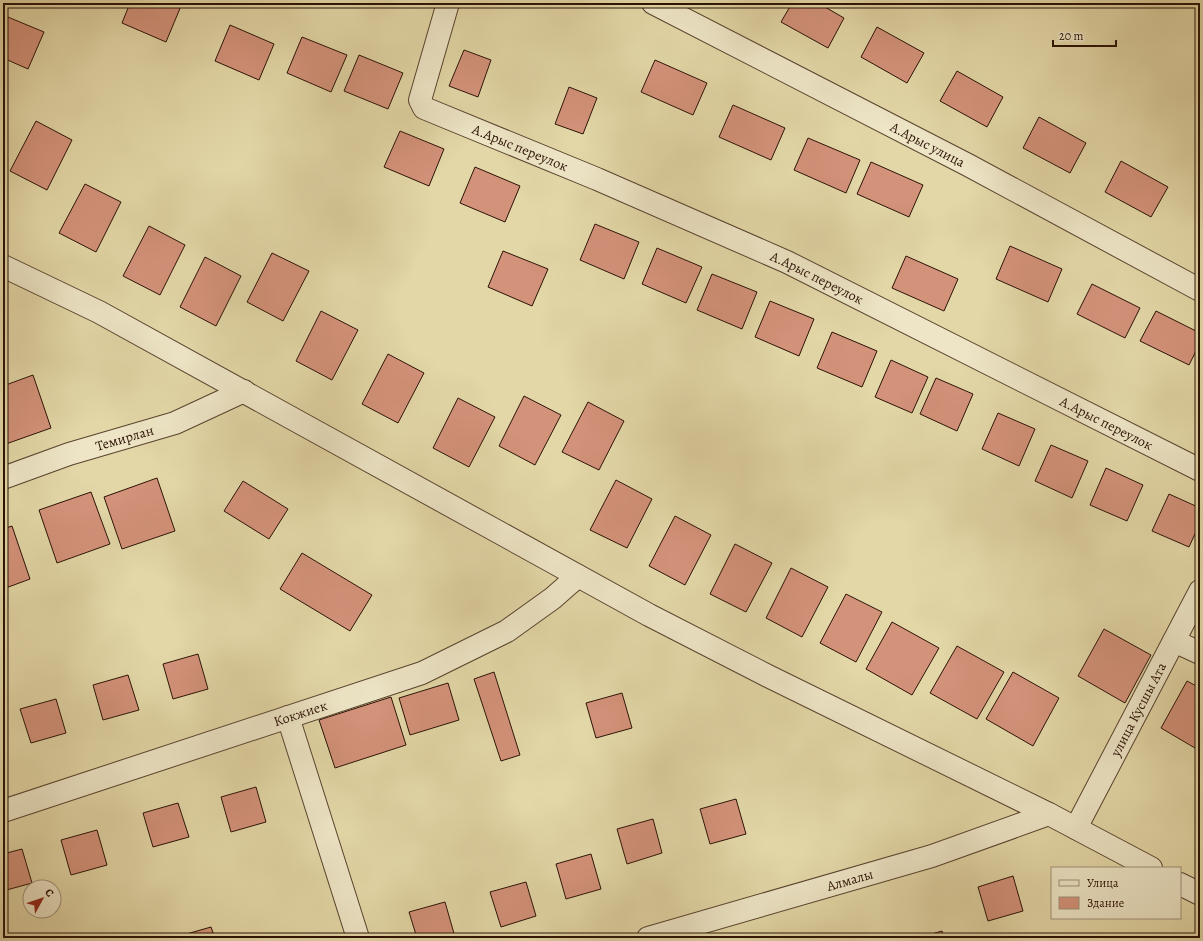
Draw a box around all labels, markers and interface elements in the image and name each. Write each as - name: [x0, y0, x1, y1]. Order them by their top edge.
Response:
- scale bar: [1053, 22, 1116, 48]
- text: 20 m: [1059, 28, 1083, 44]
- street label: А.Арыс улица: [886, 117, 969, 172]
- street label: А.Арыс переулок: [469, 119, 571, 176]
- street label: А.Арыс переулок: [767, 246, 867, 309]
- street label: А.Арыс переулок: [1056, 391, 1156, 454]
- street label: Темирлан: [93, 420, 156, 455]
- street label: улица Кусшы Ата: [1105, 658, 1171, 761]
- street label: Кокжиек: [271, 695, 330, 731]
- street label: Алмалы: [823, 864, 875, 896]
- legend: [1051, 867, 1181, 919]
- text: Улица: [1087, 875, 1119, 891]
- north arrow: [22, 879, 62, 919]
- text: С: [41, 885, 57, 900]
- text: Здание: [1087, 895, 1124, 911]

